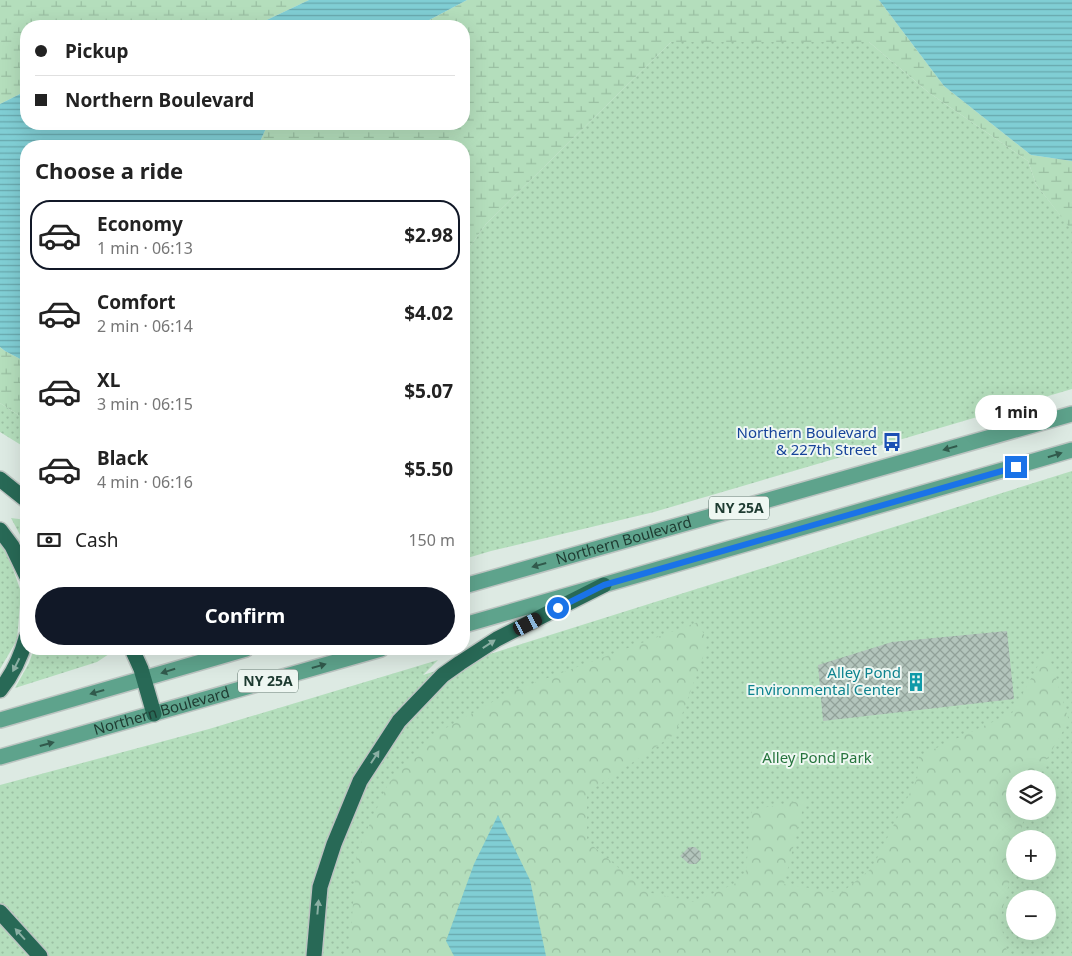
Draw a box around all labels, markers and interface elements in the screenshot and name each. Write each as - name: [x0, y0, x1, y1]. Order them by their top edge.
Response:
- text: Pickup: [65, 38, 128, 64]
- text: Northern Boulevard: [65, 87, 254, 113]
- text: Choose a ride: [35, 155, 183, 185]
- text: Economy: [97, 211, 183, 237]
- icon: car: [37, 213, 82, 258]
- text: $2.98: [404, 222, 453, 248]
- text: 1 min · 06:13: [97, 237, 193, 259]
- text: Comfort: [97, 289, 176, 315]
- icon: car: [37, 291, 82, 336]
- text: $4.02: [404, 300, 453, 326]
- text: 2 min · 06:14: [97, 315, 193, 337]
- text: XL: [97, 367, 120, 393]
- icon: car: [37, 369, 82, 414]
- text: $5.07: [404, 378, 453, 404]
- text: 3 min · 06:15: [97, 393, 193, 415]
- callout: 1 min: [975, 394, 1057, 430]
- text: 1 min: [994, 401, 1038, 423]
- place label: Northern Boulevard & 227th Street: [737, 422, 878, 459]
- bus stop icon: Northern Boulevard & 227th Street: [881, 431, 903, 453]
- text: Black: [97, 445, 148, 471]
- one-way arrow: [942, 445, 957, 453]
- icon: car: [37, 447, 82, 492]
- one-way arrow: [1047, 451, 1062, 459]
- text: $5.50: [404, 456, 453, 482]
- route end: [1005, 456, 1027, 478]
- text: 4 min · 06:16: [97, 471, 193, 493]
- road number: NY 25A: [709, 496, 769, 520]
- street label: Northern Boulevard: [553, 511, 694, 569]
- icon: cash: [35, 526, 63, 554]
- text: Cash: [75, 527, 119, 553]
- text: 150 m: [408, 529, 455, 551]
- one-way arrow: [532, 561, 547, 569]
- button: Confirm: [35, 587, 455, 645]
- route start: [547, 597, 569, 619]
- car: [511, 611, 544, 637]
- one-way arrow: [483, 639, 496, 649]
- one-way arrow: [12, 658, 20, 673]
- one-way arrow: [312, 662, 327, 670]
- place label: Alley Pond Environmental Center: [747, 662, 901, 699]
- one-way arrow: [160, 668, 175, 676]
- road number: NY 25A: [238, 669, 298, 692]
- building icon: Alley Pond Environmental Center: [905, 671, 927, 693]
- street label: Northern Boulevard: [91, 681, 232, 739]
- one-way arrow: [89, 689, 104, 697]
- one-way arrow: [40, 739, 55, 747]
- park label: Alley Pond Park: [762, 747, 872, 767]
- one-way arrow: [371, 750, 380, 764]
- map controls: [1006, 770, 1056, 940]
- button: layers: [1006, 770, 1056, 820]
- button: +: [1006, 830, 1056, 880]
- button: −: [1006, 890, 1056, 940]
- one-way arrow: [314, 899, 322, 915]
- one-way arrow: [14, 928, 26, 940]

